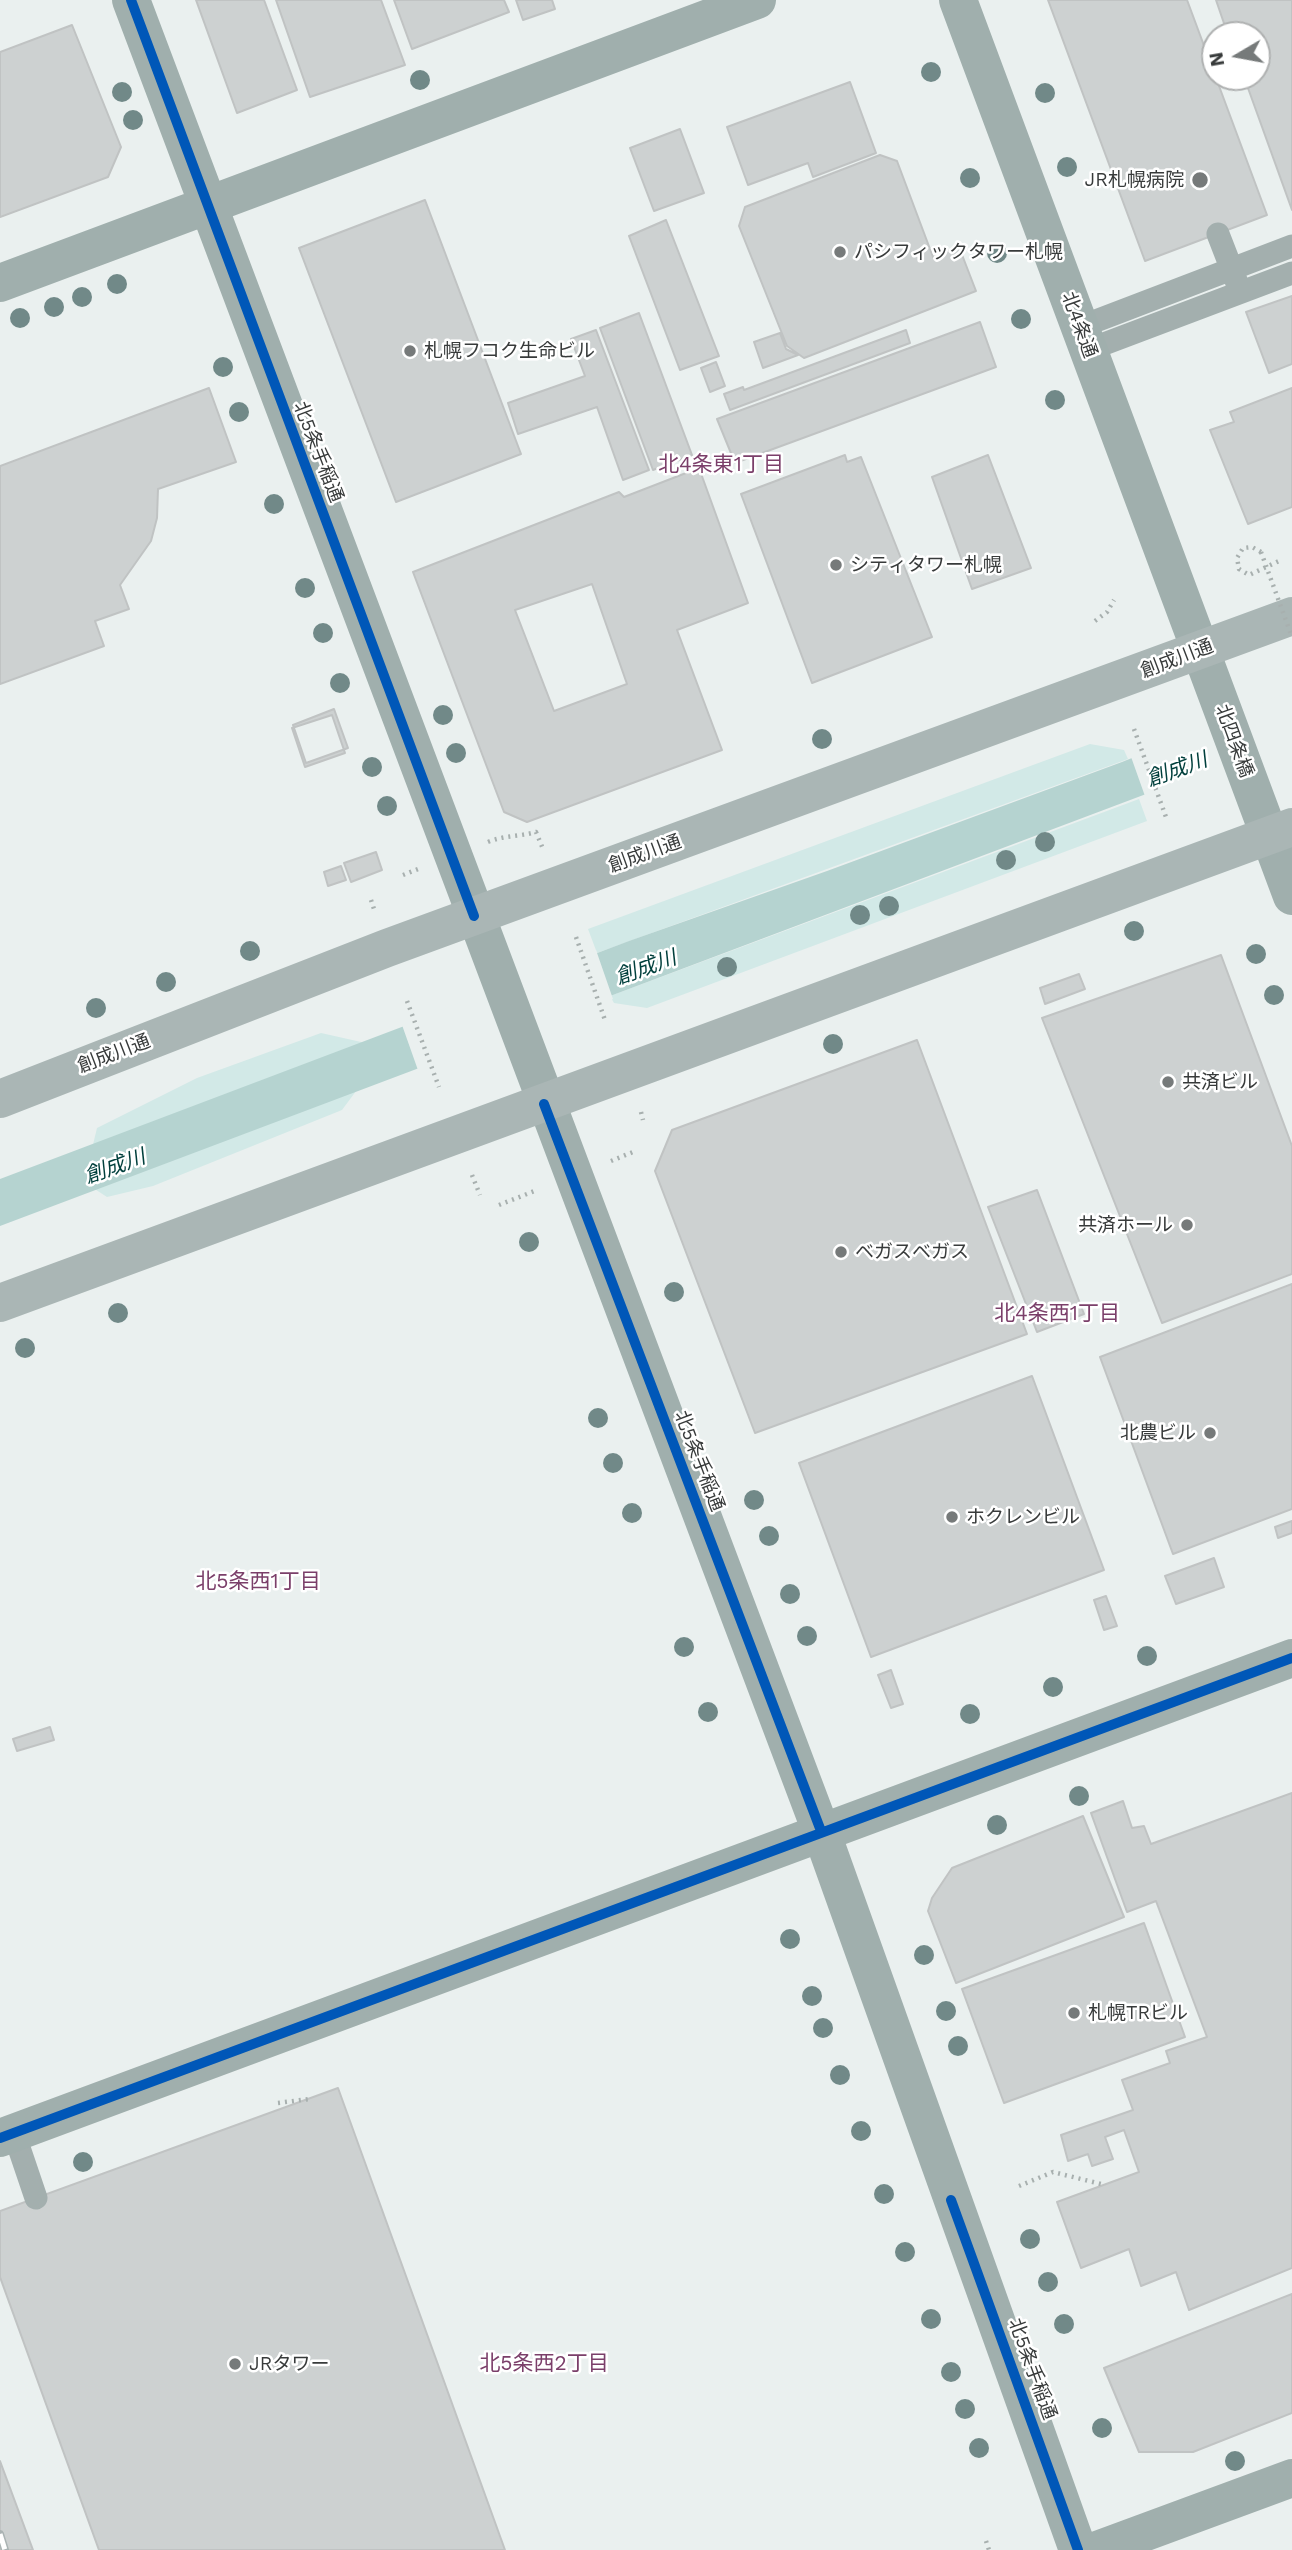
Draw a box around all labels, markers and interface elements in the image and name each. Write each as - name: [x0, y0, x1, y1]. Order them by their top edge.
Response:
- north arrow: [1201, 21, 1271, 91]
- text: N: [1204, 50, 1229, 68]
- place label: JR札幌病院: [1085, 169, 1184, 191]
- marker: JR札幌病院: [1190, 170, 1210, 190]
- place label: パシフィックタワー札幌: [854, 241, 1063, 263]
- marker: パシフィックタワー札幌: [832, 244, 848, 260]
- street label: 北4条通: [1057, 289, 1101, 361]
- place label: 札幌フコク生命ビル: [424, 340, 595, 362]
- marker: 札幌フコク生命ビル: [402, 343, 418, 359]
- street label: 北5条手稲通: [288, 398, 348, 506]
- district label: 北4条東1丁目: [658, 452, 784, 478]
- place label: シティタワー札幌: [850, 554, 1002, 576]
- marker: シティタワー札幌: [828, 557, 844, 573]
- street label: 創成川通: [1137, 635, 1217, 683]
- street label: 北四条橋: [1210, 701, 1258, 781]
- water label: 創成川: [1143, 747, 1211, 793]
- street label: 創成川通: [605, 830, 685, 878]
- water label: 創成川: [612, 945, 680, 991]
- street label: 創成川通: [74, 1030, 154, 1078]
- place label: 共済ビル: [1182, 1071, 1258, 1093]
- marker: 共済ビル: [1160, 1074, 1176, 1090]
- water label: 創成川: [81, 1144, 149, 1190]
- place label: 共済ホール: [1078, 1214, 1173, 1236]
- marker: 共済ホール: [1179, 1217, 1195, 1233]
- place label: ベガスベガス: [855, 1241, 969, 1263]
- marker: ベガスベガス: [833, 1244, 849, 1260]
- district label: 北4条西1丁目: [994, 1301, 1120, 1327]
- street label: 北5条手稲通: [669, 1407, 729, 1515]
- place label: 北農ビル: [1120, 1422, 1196, 1444]
- marker: 北農ビル: [1202, 1425, 1218, 1441]
- place label: ホクレンビル: [966, 1506, 1080, 1528]
- marker: ホクレンビル: [944, 1509, 960, 1525]
- district label: 北5条西1丁目: [195, 1569, 321, 1595]
- place label: 札幌TRビル: [1088, 2002, 1188, 2024]
- marker: 札幌TRビル: [1066, 2005, 1082, 2021]
- street label: 北5条手稲通: [1003, 2315, 1061, 2423]
- district label: 北5条西2丁目: [479, 2351, 609, 2377]
- place label: JRタワー: [249, 2353, 329, 2375]
- marker: JRタワー: [227, 2356, 243, 2372]

